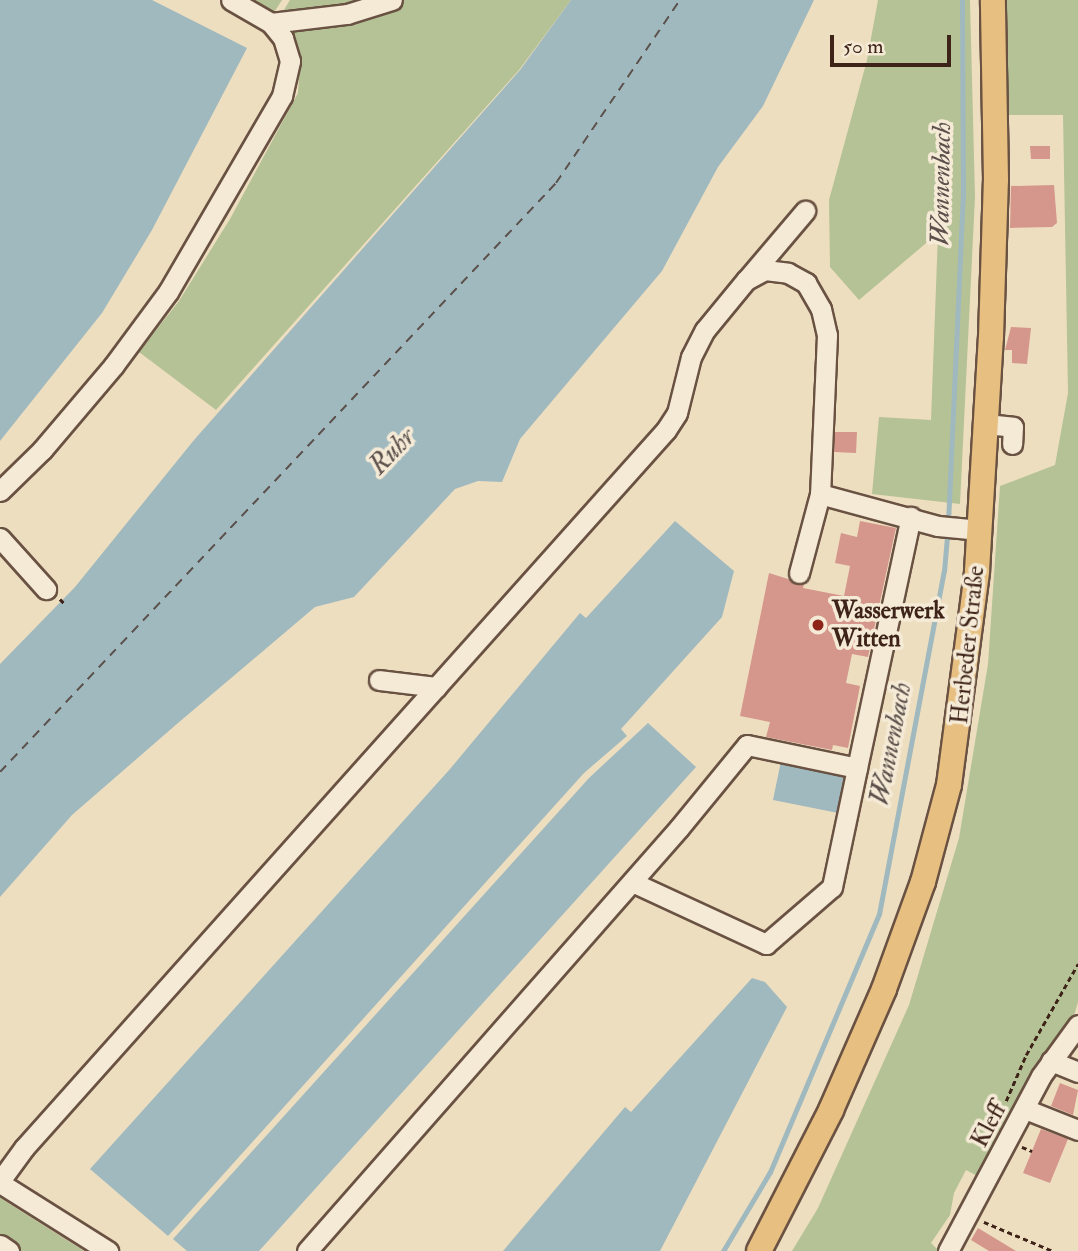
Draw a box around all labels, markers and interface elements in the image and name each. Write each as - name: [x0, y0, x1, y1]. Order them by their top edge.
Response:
- scale bar: [833, 21, 954, 65]
- text: 50 m: [843, 33, 884, 60]
- water label: Wannenbach: [925, 122, 959, 246]
- water label: Ruhr: [364, 422, 422, 482]
- street label: Herbeder Straße: [945, 564, 991, 726]
- place label: Wasserwerk Witten: [832, 597, 945, 653]
- marker: Wasserwerk Witten: [810, 617, 826, 633]
- water label: Wannenbach: [865, 680, 919, 808]
- street label: Kleff: [965, 1098, 1013, 1152]

